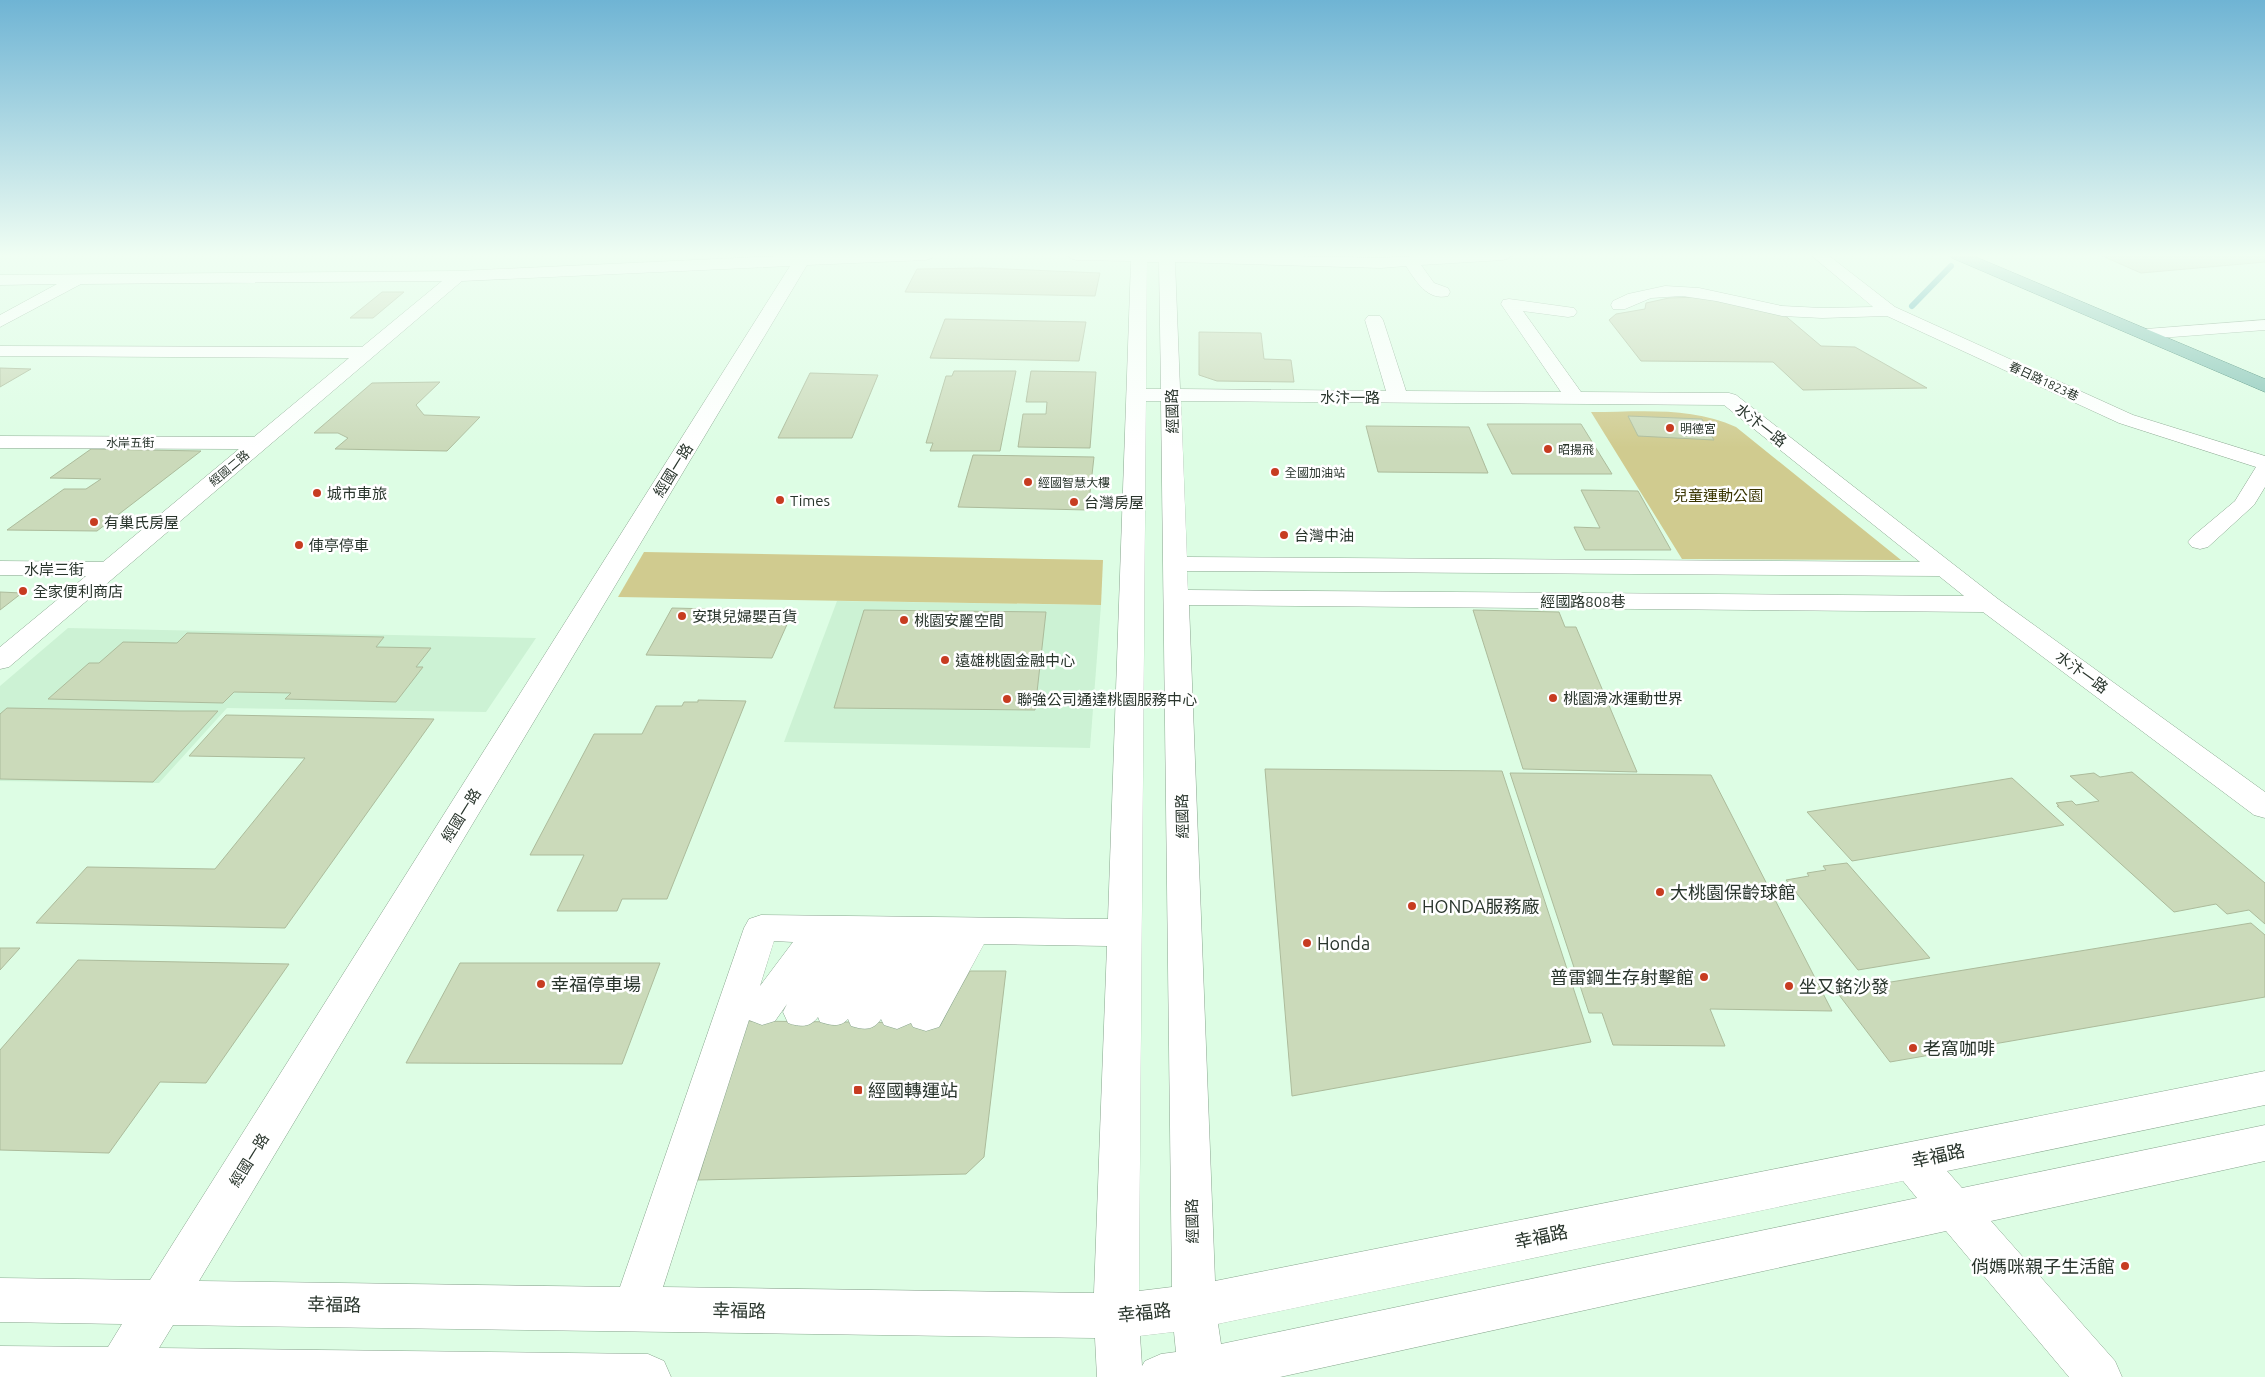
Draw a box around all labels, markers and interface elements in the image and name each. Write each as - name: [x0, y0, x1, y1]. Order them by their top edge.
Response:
- street label: 春日路1823巷: [2007, 359, 2081, 403]
- street label: 經國路: [1163, 388, 1181, 434]
- street label: 水汴一路: [1320, 389, 1380, 406]
- street label: 水汴一路: [1732, 400, 1790, 450]
- marker: 明德宮: [1664, 422, 1676, 434]
- place label: 明德宮: [1680, 422, 1716, 435]
- street label: 水岸五街: [106, 436, 154, 449]
- street label: 經國一路: [650, 440, 696, 500]
- marker: 昭揚飛: [1542, 443, 1554, 455]
- place label: 昭揚飛: [1558, 443, 1594, 456]
- street label: 經國二路: [206, 448, 252, 488]
- marker: 全國加油站: [1269, 466, 1281, 478]
- place label: 全國加油站: [1285, 466, 1345, 479]
- marker: 經國智慧大樓: [1022, 476, 1034, 488]
- place label: 經國智慧大樓: [1038, 476, 1110, 489]
- place label: 城市車旅: [327, 485, 387, 502]
- marker: 城市車旅: [311, 487, 323, 499]
- park label: 兒童運動公園: [1673, 487, 1763, 504]
- place label: Times: [790, 492, 830, 509]
- marker: Times: [774, 494, 786, 506]
- place label: 台灣房屋: [1084, 494, 1144, 511]
- marker: 台灣房屋: [1068, 496, 1080, 508]
- place label: 有巢氏房屋: [104, 514, 179, 531]
- marker: 有巢氏房屋: [88, 516, 100, 528]
- place label: 台灣中油: [1294, 527, 1354, 544]
- marker: 台灣中油: [1278, 529, 1290, 541]
- place label: 俥亭停車: [309, 537, 369, 554]
- marker: 俥亭停車: [293, 539, 305, 551]
- street label: 水岸三街: [24, 561, 84, 578]
- place label: 全家便利商店: [33, 583, 123, 600]
- marker: 全家便利商店: [17, 585, 29, 597]
- street label: 經國路808巷: [1540, 593, 1626, 610]
- place label: 安琪兒婦嬰百貨: [692, 608, 797, 625]
- marker: 安琪兒婦嬰百貨: [676, 610, 688, 622]
- place label: 桃園安麗空間: [914, 612, 1004, 629]
- marker: 桃園安麗空間: [898, 614, 910, 626]
- street label: 水汴一路: [2053, 647, 2111, 697]
- place label: 遠雄桃園金融中心: [955, 652, 1075, 669]
- marker: 遠雄桃園金融中心: [939, 654, 951, 666]
- place label: 桃園滑冰運動世界: [1563, 690, 1683, 707]
- place label: 聯強公司通達桃園服務中心: [1017, 691, 1197, 708]
- marker: 桃園滑冰運動世界: [1547, 692, 1559, 704]
- marker: 聯強公司通達桃園服務中心: [1001, 693, 1013, 705]
- street label: 經國一路: [438, 785, 484, 845]
- street label: 經國路: [1173, 793, 1191, 839]
- place label: 大桃園保齡球館: [1670, 882, 1796, 902]
- marker: 大桃園保齡球館: [1654, 886, 1666, 898]
- place label: HONDA服務廠: [1422, 896, 1540, 916]
- marker: HONDA服務廠: [1406, 900, 1418, 912]
- place label: Honda: [1317, 933, 1370, 953]
- marker: Honda: [1301, 937, 1313, 949]
- place label: 普雷鋼生存射擊館: [1550, 967, 1694, 987]
- marker: 普雷鋼生存射擊館: [1698, 971, 1710, 983]
- place label: 幸福停車場: [551, 974, 641, 994]
- place label: 坐又銘沙發: [1799, 976, 1889, 996]
- marker: 幸福停車場: [535, 978, 547, 990]
- marker: 坐又銘沙發: [1783, 980, 1795, 992]
- place label: 老窩咖啡: [1923, 1038, 1995, 1058]
- marker: 老窩咖啡: [1907, 1042, 1919, 1054]
- place label: 經國轉運站: [868, 1080, 958, 1100]
- marker: 經國轉運站: [852, 1084, 864, 1096]
- street label: 經國一路: [226, 1130, 272, 1190]
- street label: 幸福路: [1910, 1140, 1966, 1170]
- street label: 經國路: [1183, 1198, 1201, 1244]
- street label: 幸福路: [1513, 1221, 1569, 1251]
- place label: 俏媽咪親子生活館: [1971, 1256, 2115, 1276]
- marker: 俏媽咪親子生活館: [2119, 1260, 2131, 1272]
- street label: 幸福路: [307, 1294, 361, 1314]
- street label: 幸福路: [1116, 1299, 1172, 1325]
- street label: 幸福路: [712, 1300, 766, 1320]

